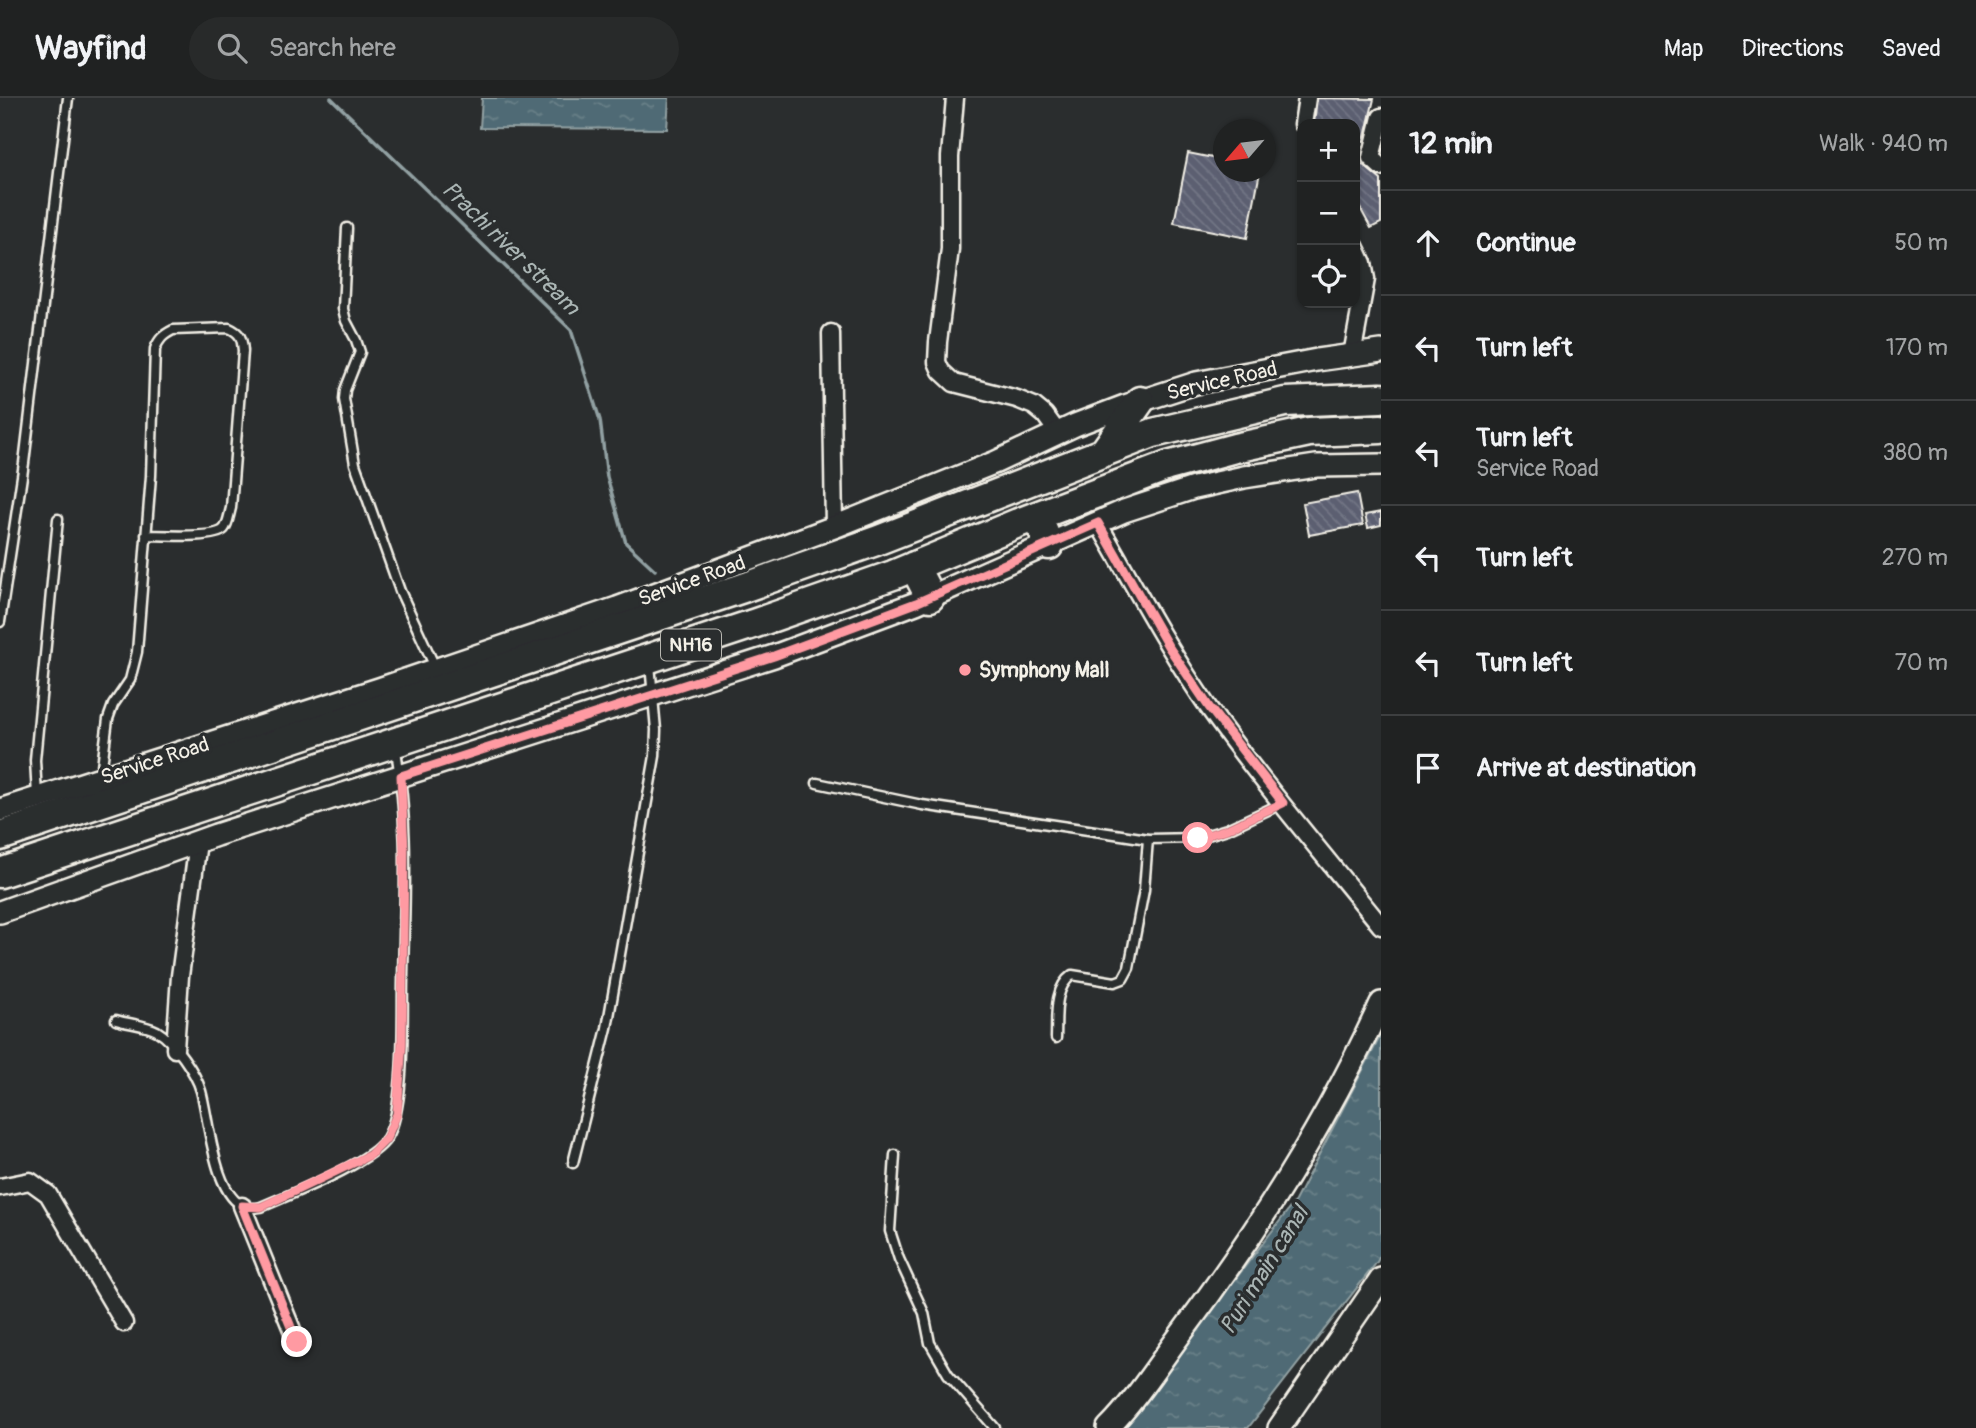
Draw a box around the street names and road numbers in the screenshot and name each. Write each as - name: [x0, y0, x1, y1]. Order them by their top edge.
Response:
- street label: Service Road: [1164, 355, 1280, 407]
- street label: Service Road: [635, 549, 749, 613]
- road number: NH16: [661, 630, 721, 660]
- street label: Service Road: [97, 731, 213, 791]

